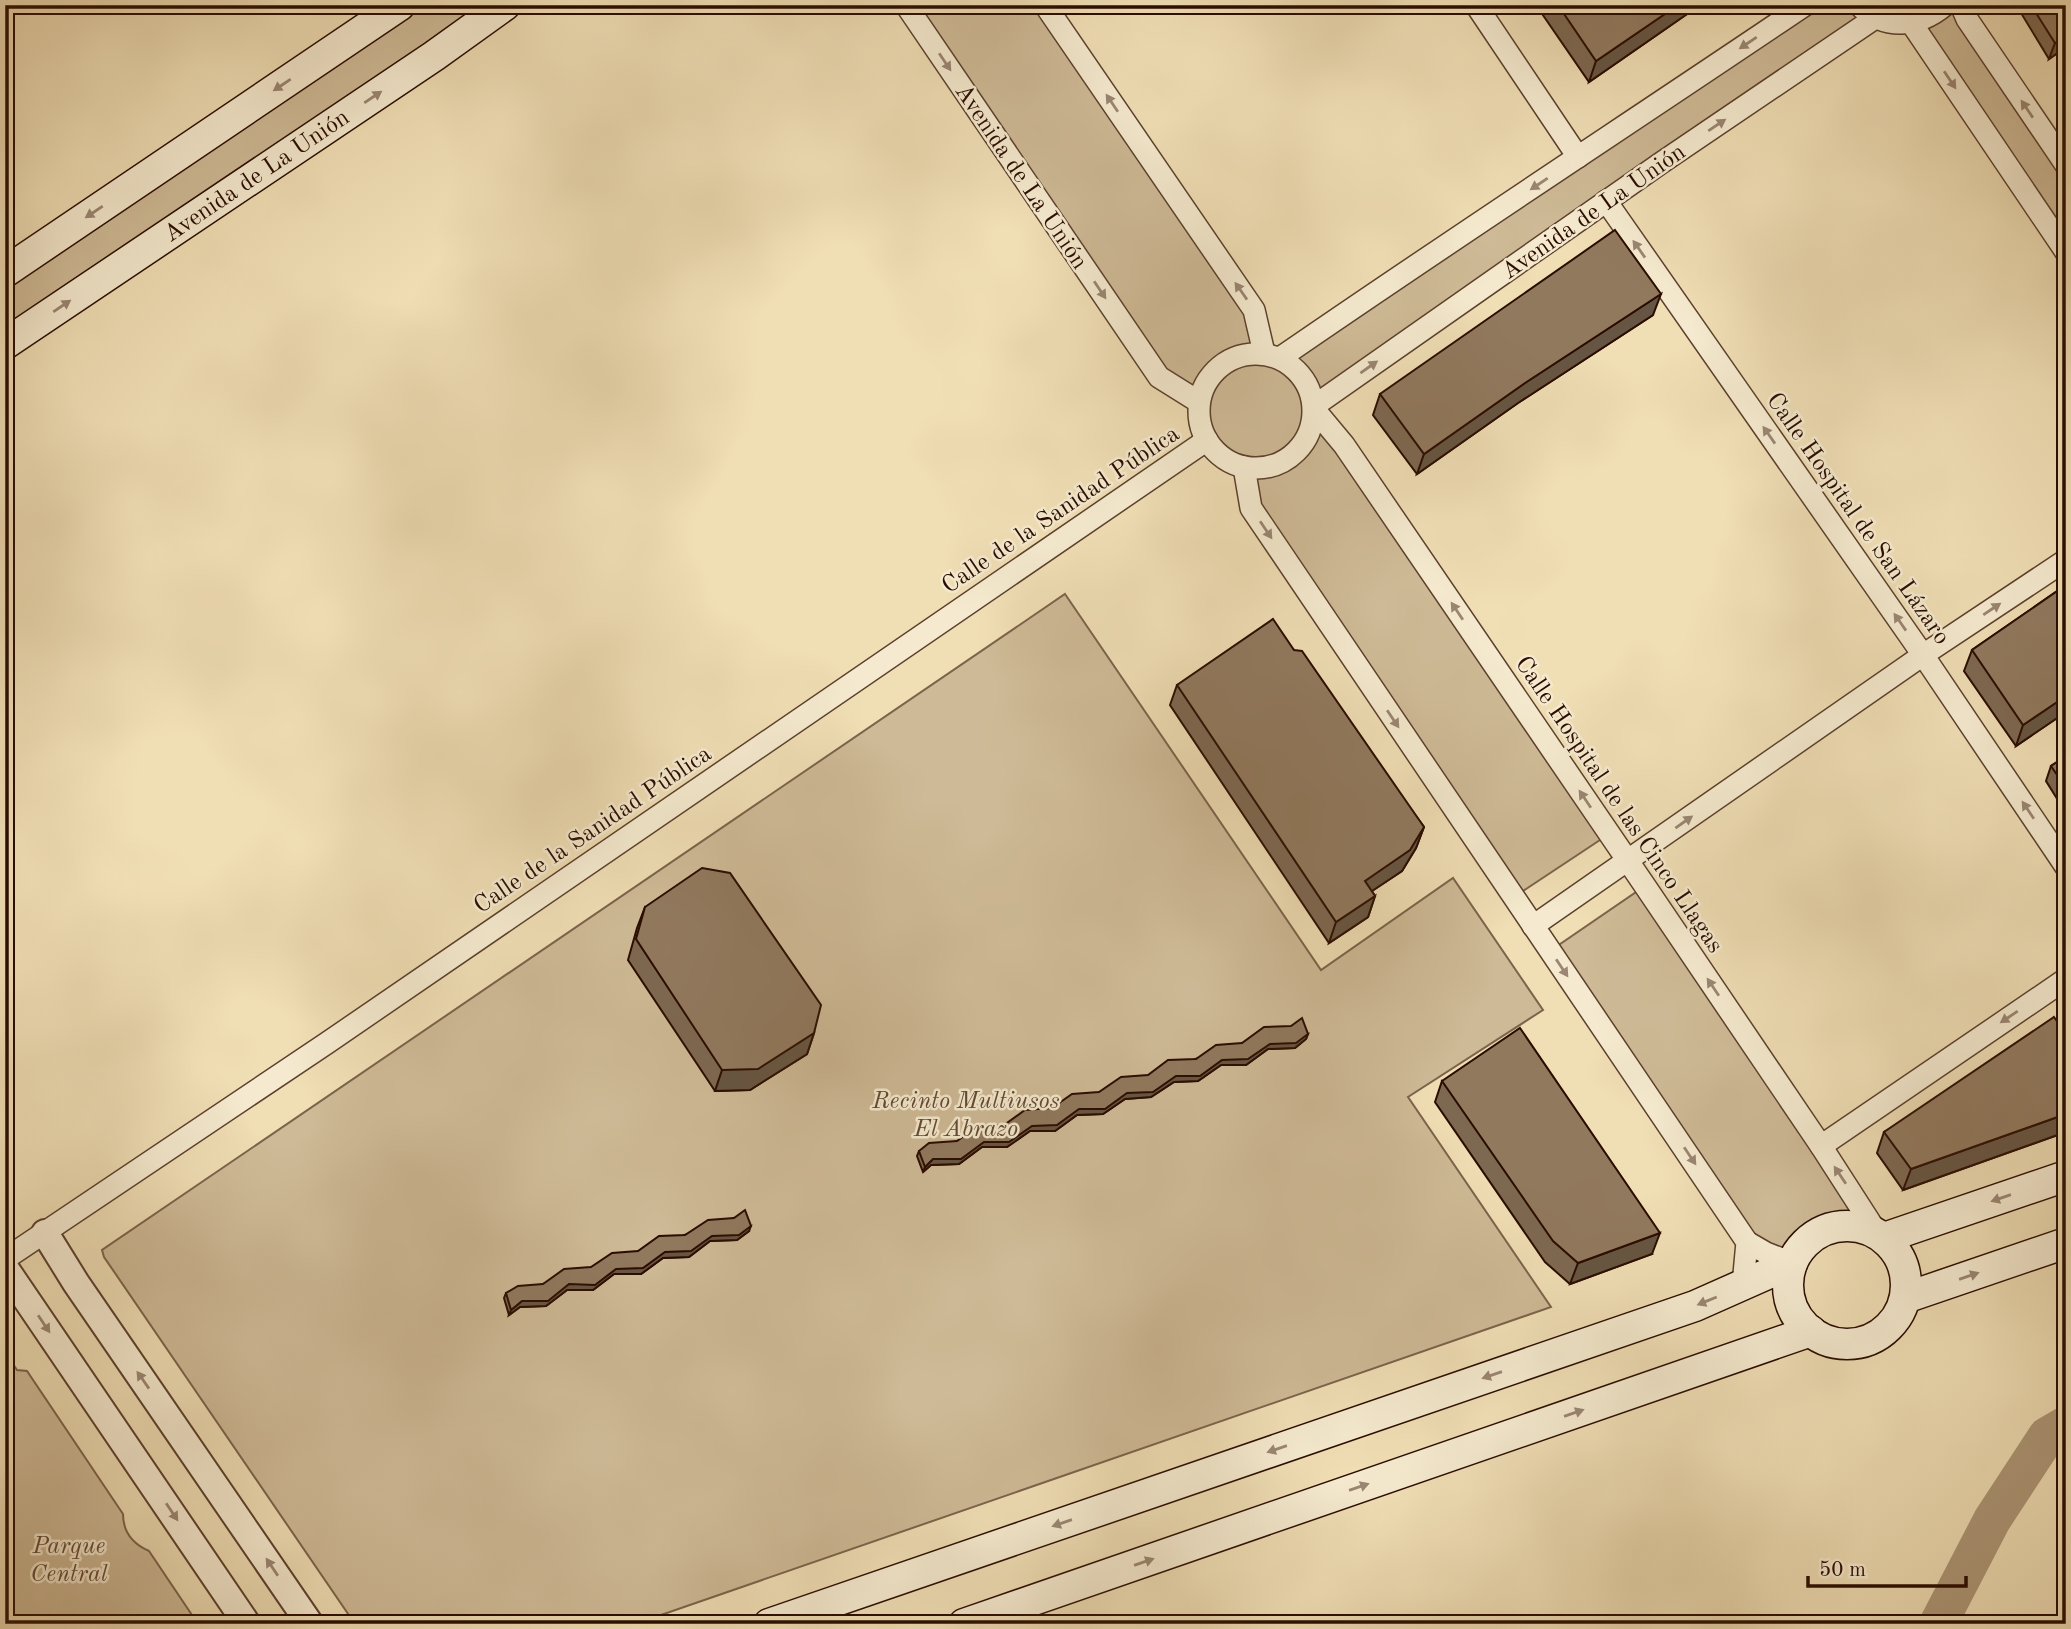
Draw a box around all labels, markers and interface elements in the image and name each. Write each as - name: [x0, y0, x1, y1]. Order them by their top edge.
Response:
- one-way arrow: [1739, 36, 1757, 50]
- one-way arrow: [938, 52, 951, 72]
- one-way arrow: [1943, 71, 1957, 89]
- one-way arrow: [273, 78, 292, 91]
- street label: Avenida de La Unión: [949, 80, 1091, 274]
- one-way arrow: [363, 91, 382, 104]
- one-way arrow: [1105, 93, 1118, 113]
- one-way arrow: [2020, 100, 2034, 118]
- street label: Avenida de La Unión: [160, 106, 354, 248]
- one-way arrow: [1708, 118, 1726, 132]
- street label: Avenida de La Unión: [1498, 140, 1690, 285]
- one-way arrow: [1530, 177, 1548, 191]
- one-way arrow: [85, 205, 103, 219]
- one-way arrow: [1632, 240, 1646, 258]
- one-way arrow: [1093, 281, 1107, 299]
- one-way arrow: [1234, 282, 1248, 300]
- one-way arrow: [53, 299, 71, 313]
- one-way arrow: [1360, 360, 1378, 374]
- street label: Calle Hospital de San Lázaro: [1761, 389, 1954, 649]
- street label: Calle de la Sanidad Pública: [938, 422, 1184, 599]
- one-way arrow: [1763, 426, 1777, 444]
- one-way arrow: [1259, 521, 1273, 539]
- one-way arrow: [1450, 602, 1464, 620]
- one-way arrow: [1983, 602, 2001, 616]
- one-way arrow: [1893, 613, 1907, 631]
- street label: Calle Hospital de las Cinco Llagas: [1510, 652, 1727, 958]
- one-way arrow: [1386, 710, 1400, 728]
- street label: Calle de la Sanidad Pública: [470, 742, 716, 919]
- one-way arrow: [1579, 789, 1592, 808]
- one-way arrow: [2021, 800, 2034, 820]
- one-way arrow: [1675, 815, 1693, 829]
- one-way arrow: [1555, 959, 1569, 977]
- one-way arrow: [1706, 978, 1720, 996]
- one-way arrow: [2000, 1010, 2019, 1023]
- park label: Recinto Multiusos El Abrazo: [871, 1090, 1060, 1142]
- one-way arrow: [1683, 1146, 1696, 1166]
- one-way arrow: [1834, 1166, 1847, 1185]
- one-way arrow: [1991, 1193, 2012, 1204]
- one-way arrow: [1959, 1270, 1980, 1281]
- one-way arrow: [1697, 1295, 1718, 1306]
- one-way arrow: [37, 1315, 51, 1333]
- one-way arrow: [137, 1370, 150, 1389]
- one-way arrow: [1482, 1370, 1503, 1381]
- one-way arrow: [1564, 1407, 1585, 1418]
- one-way arrow: [1267, 1444, 1288, 1455]
- one-way arrow: [1348, 1481, 1369, 1492]
- one-way arrow: [165, 1503, 179, 1521]
- one-way arrow: [1052, 1518, 1073, 1529]
- park label: Parque Central: [30, 1535, 108, 1587]
- scale bar: [1808, 1545, 1966, 1589]
- one-way arrow: [1133, 1556, 1154, 1567]
- one-way arrow: [265, 1558, 279, 1576]
- text: 50 m: [1819, 1560, 1866, 1581]

